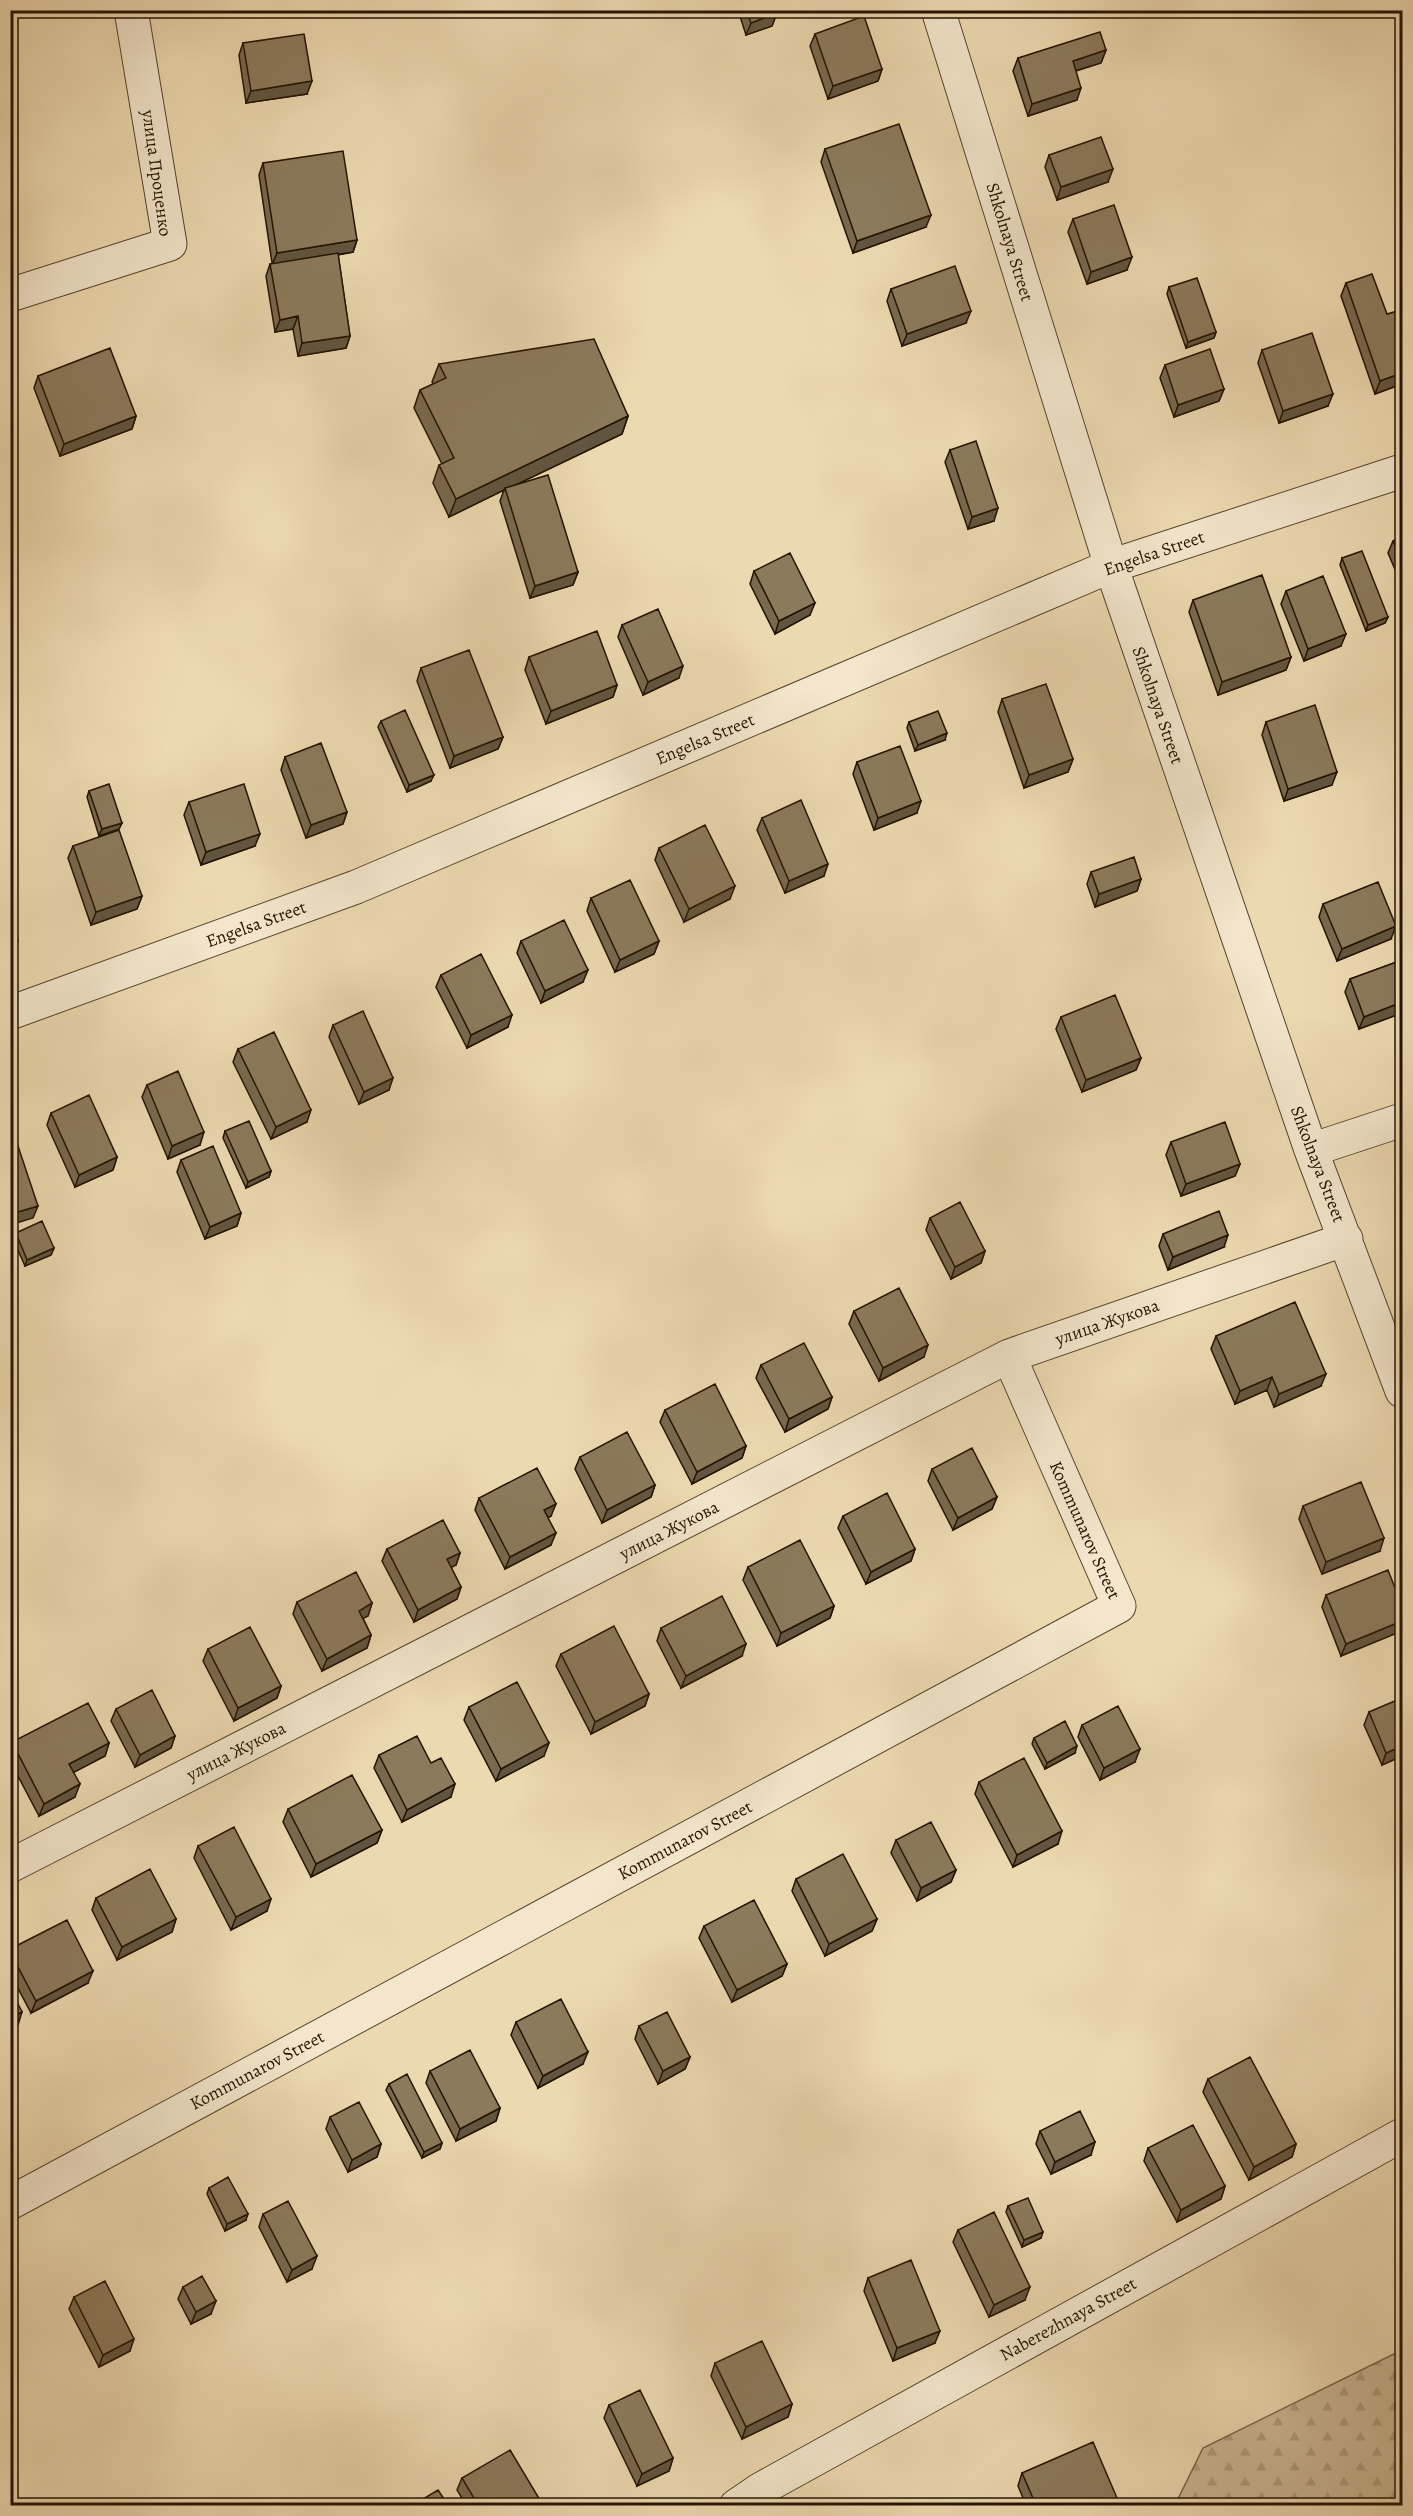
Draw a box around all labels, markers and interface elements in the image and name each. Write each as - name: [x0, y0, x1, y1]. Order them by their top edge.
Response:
- street label: улица Проценко: [136, 107, 178, 238]
- street label: Shkolnaya Street: [981, 180, 1039, 304]
- street label: Engelsa Street: [1101, 525, 1208, 581]
- street label: Shkolnaya Street: [1127, 643, 1189, 767]
- street label: Engelsa Street: [652, 707, 758, 771]
- street label: Engelsa Street: [203, 895, 309, 953]
- street label: Shkolnaya Street: [1285, 1102, 1351, 1226]
- street label: улица Жукова: [1051, 1293, 1163, 1351]
- street label: Kommunarov Street: [1044, 1457, 1126, 1603]
- street label: улица Жукова: [614, 1494, 723, 1566]
- street label: улица Жукова: [181, 1715, 290, 1787]
- street label: Kommunarov Street: [614, 1794, 756, 1886]
- street label: Kommunarov Street: [186, 2024, 328, 2116]
- street label: Naberezhnaya Street: [995, 2271, 1141, 2367]

